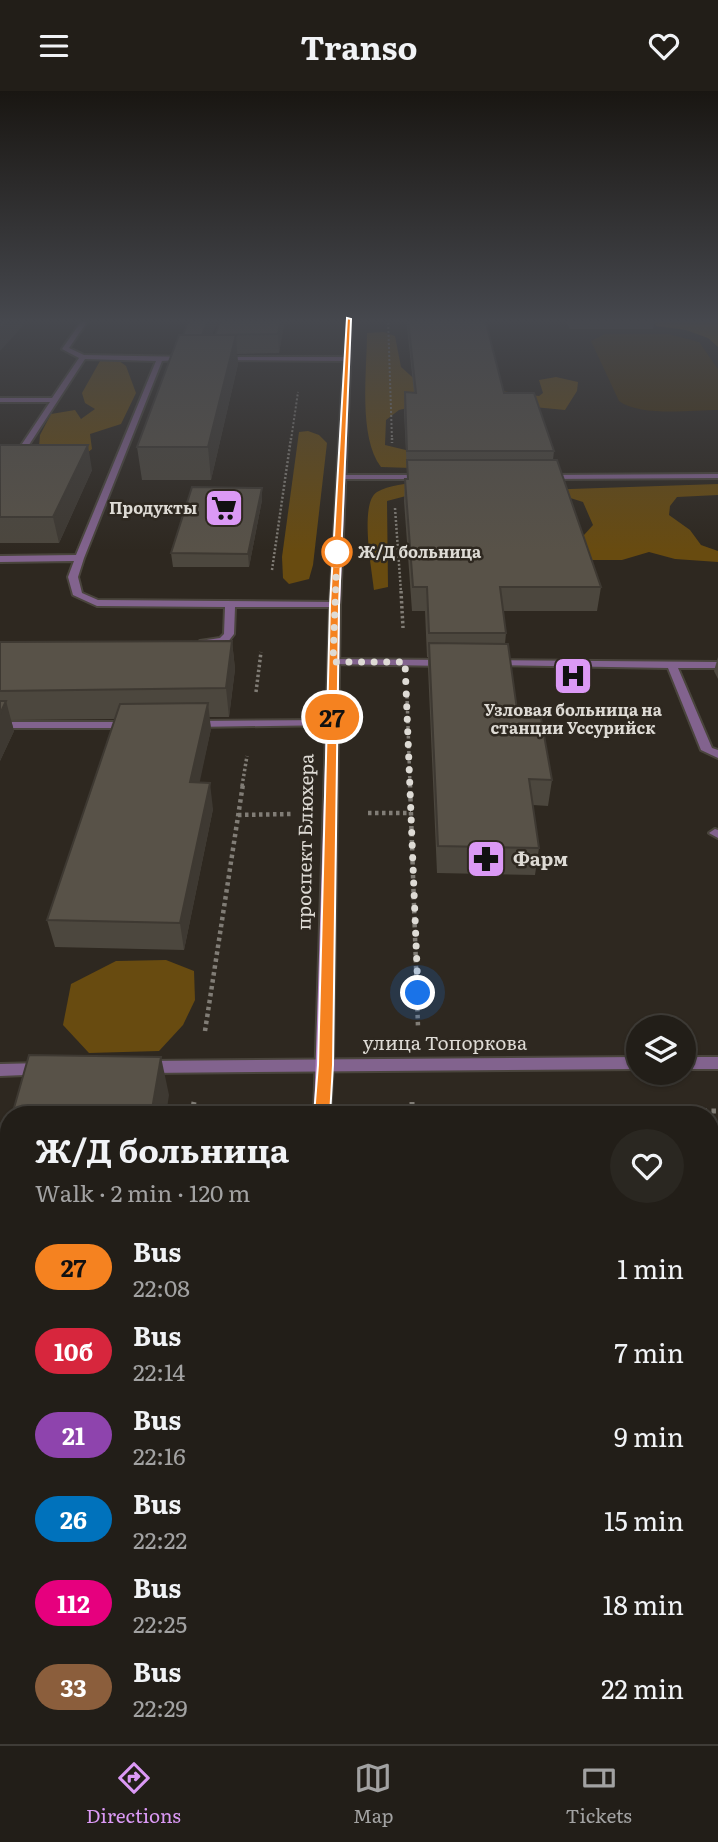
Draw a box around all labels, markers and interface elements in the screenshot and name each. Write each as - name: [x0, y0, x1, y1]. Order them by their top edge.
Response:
- text: Transo: [301, 22, 417, 70]
- icon: menu: [35, 27, 73, 65]
- icon: heart: [645, 27, 683, 65]
- supermarket icon: Продукты: [203, 487, 245, 529]
- place label: Продукты: [109, 495, 197, 519]
- marker: Ж/Д больница: [322, 537, 352, 567]
- place label: Ж/Д больница: [358, 539, 482, 563]
- hospital icon: Узловая больница на станции Уссурийск: [552, 655, 594, 697]
- line badge: 27: [300, 694, 364, 740]
- place label: Узловая больница на станции Уссурийск: [484, 697, 663, 739]
- text: 27: [319, 699, 345, 734]
- street label: проспект Блюхера: [288, 753, 320, 931]
- pharmacy icon: Фарм: [465, 838, 507, 880]
- place label: Фарм: [513, 844, 568, 872]
- your location: [400, 975, 435, 1010]
- map controls: [626, 1015, 696, 1085]
- button: layers: [626, 1015, 696, 1085]
- street label: улица Топоркова: [363, 1028, 528, 1056]
- text: Ж/Д больница: [35, 1124, 289, 1173]
- button: heart: [610, 1129, 684, 1203]
- text: Walk · 2 min · 120 m: [35, 1175, 250, 1209]
- text: Bus: [133, 1231, 181, 1270]
- text: 1 min: [617, 1248, 684, 1287]
- text: 27: [61, 1249, 86, 1284]
- text: 22:08: [133, 1270, 190, 1304]
- text: Bus: [133, 1315, 181, 1354]
- text: 7 min: [615, 1332, 684, 1371]
- text: 10б: [54, 1333, 93, 1368]
- text: 22:14: [133, 1354, 185, 1388]
- text: Bus: [133, 1399, 181, 1438]
- text: 9 min: [614, 1416, 684, 1455]
- text: 21: [62, 1417, 85, 1452]
- text: 22:16: [133, 1438, 186, 1472]
- text: Bus: [133, 1483, 181, 1522]
- text: 15 min: [604, 1500, 684, 1539]
- text: 26: [60, 1501, 87, 1536]
- text: 22:22: [133, 1522, 187, 1556]
- text: Bus: [133, 1567, 181, 1606]
- text: 18 min: [603, 1584, 684, 1623]
- text: 112: [57, 1585, 90, 1620]
- text: 22:25: [133, 1606, 187, 1640]
- text: Bus: [133, 1651, 181, 1690]
- text: 22 min: [601, 1668, 684, 1707]
- text: 33: [60, 1669, 87, 1704]
- text: 22:29: [133, 1690, 187, 1724]
- tab: Directions: [86, 1759, 181, 1829]
- tab: Map: [353, 1759, 394, 1829]
- tab: Tickets: [566, 1759, 632, 1829]

